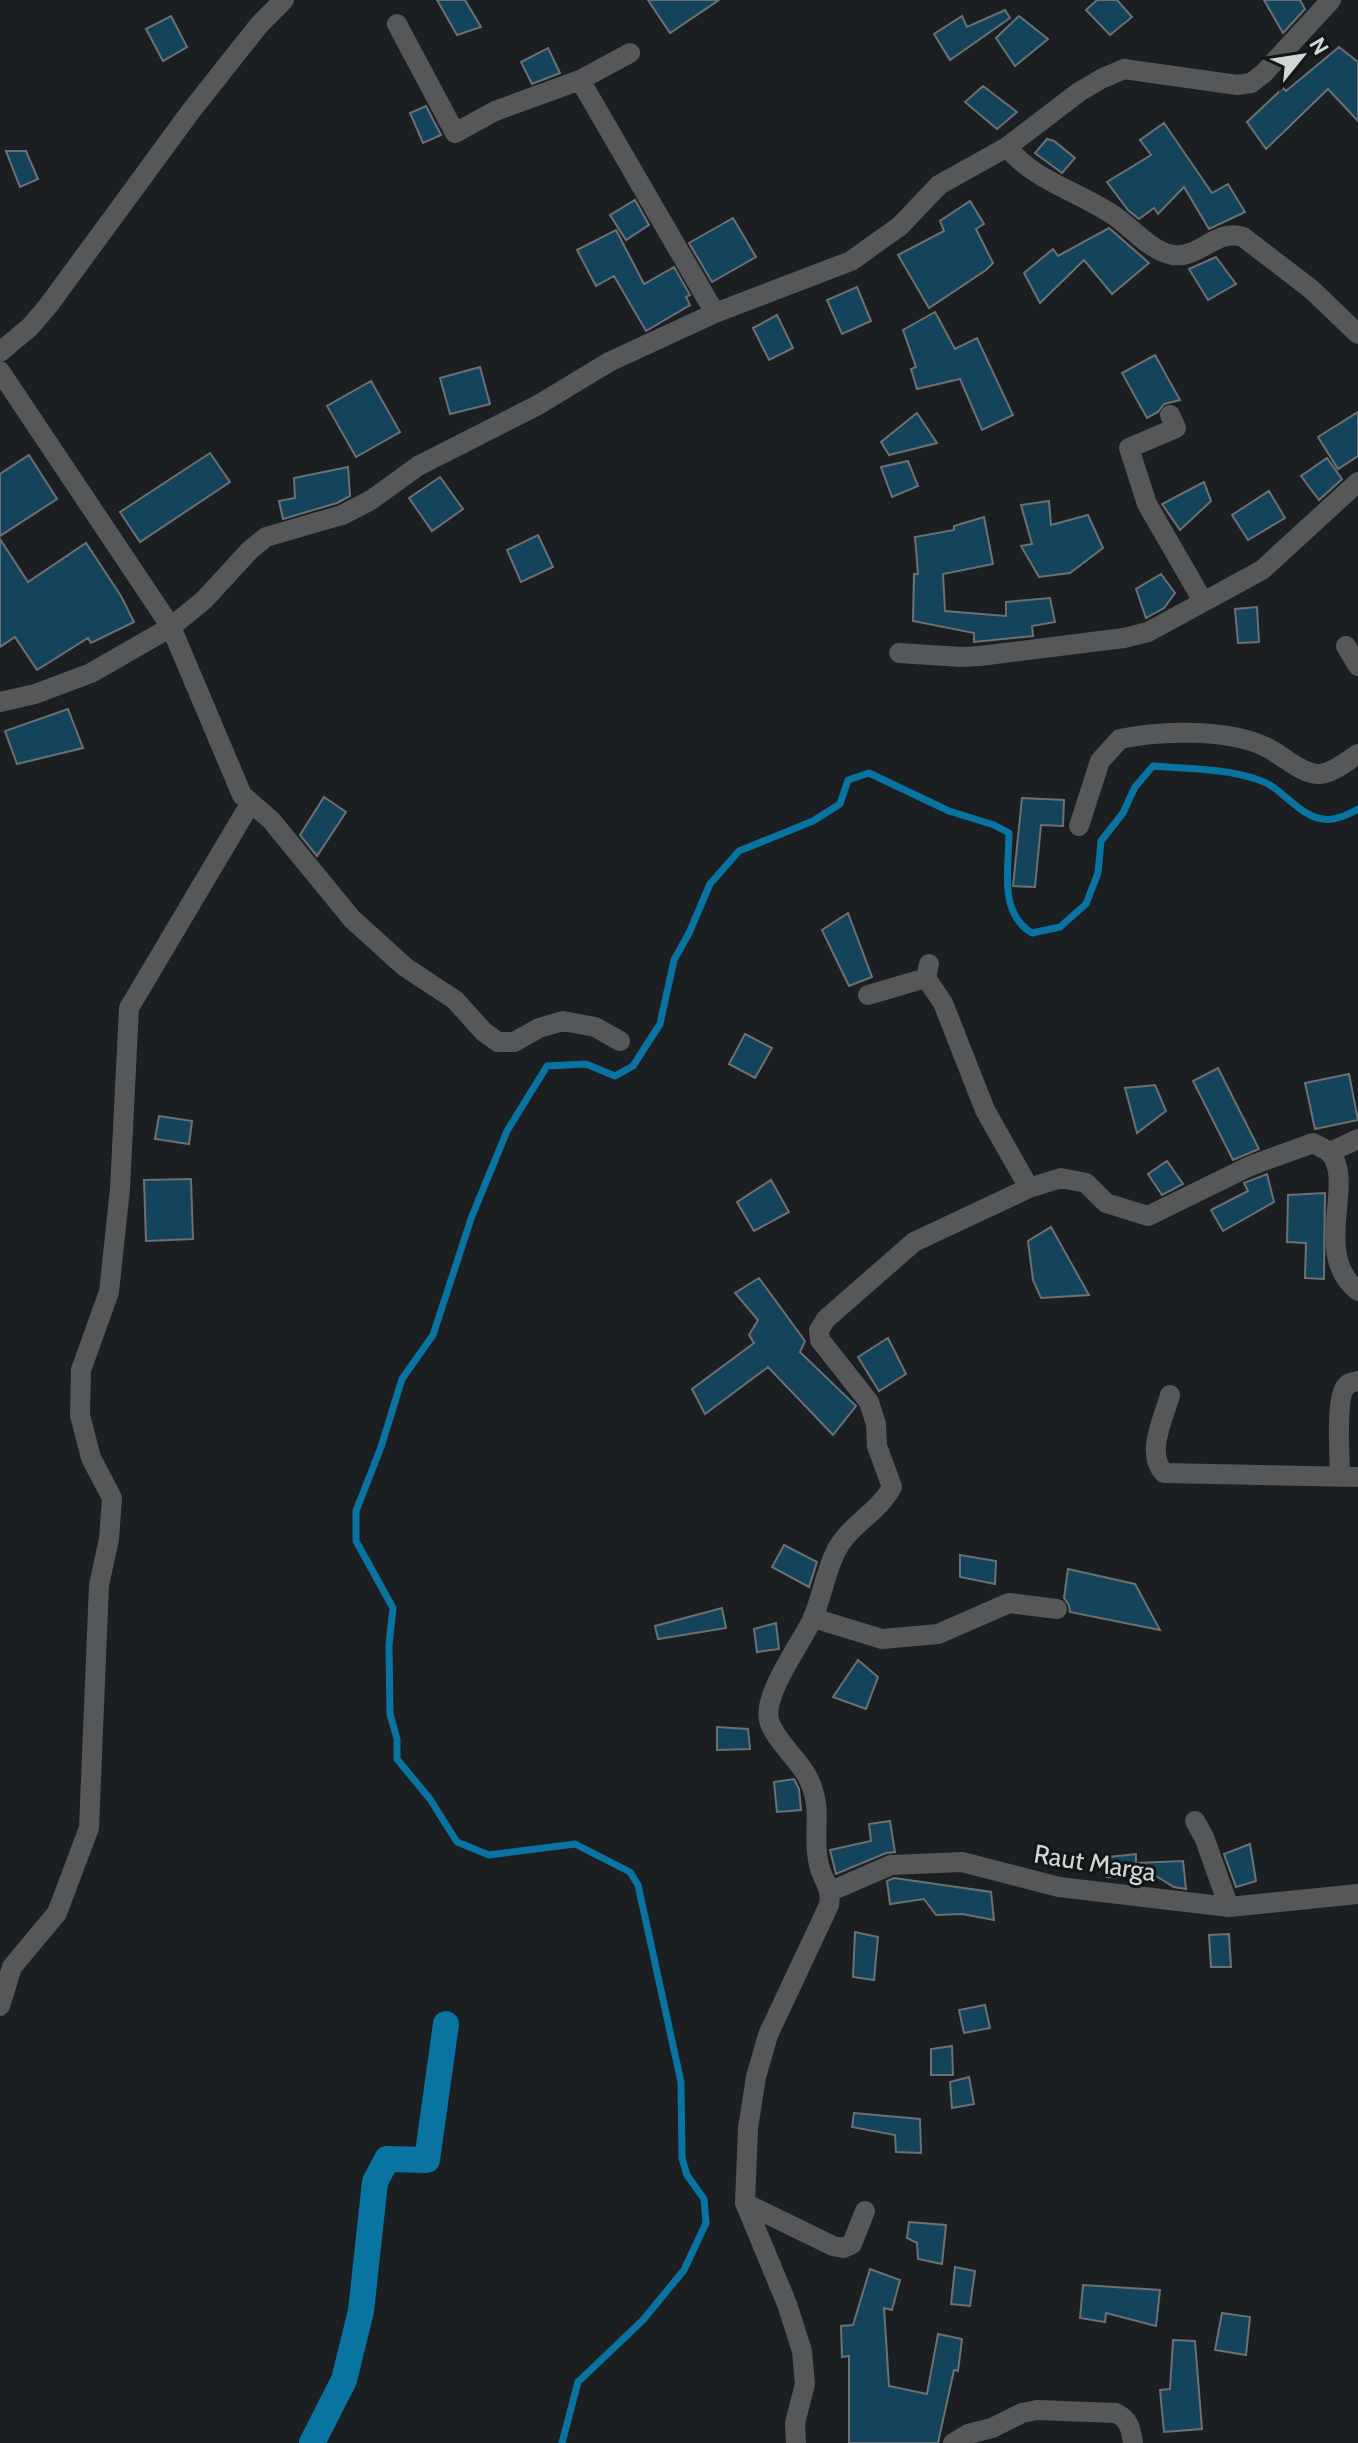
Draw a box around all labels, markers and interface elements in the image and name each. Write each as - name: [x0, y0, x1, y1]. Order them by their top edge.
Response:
- north arrow: [1262, 16, 1342, 96]
- text: N: [1303, 33, 1334, 60]
- street label: Raut Marga: [1032, 1838, 1159, 1889]

